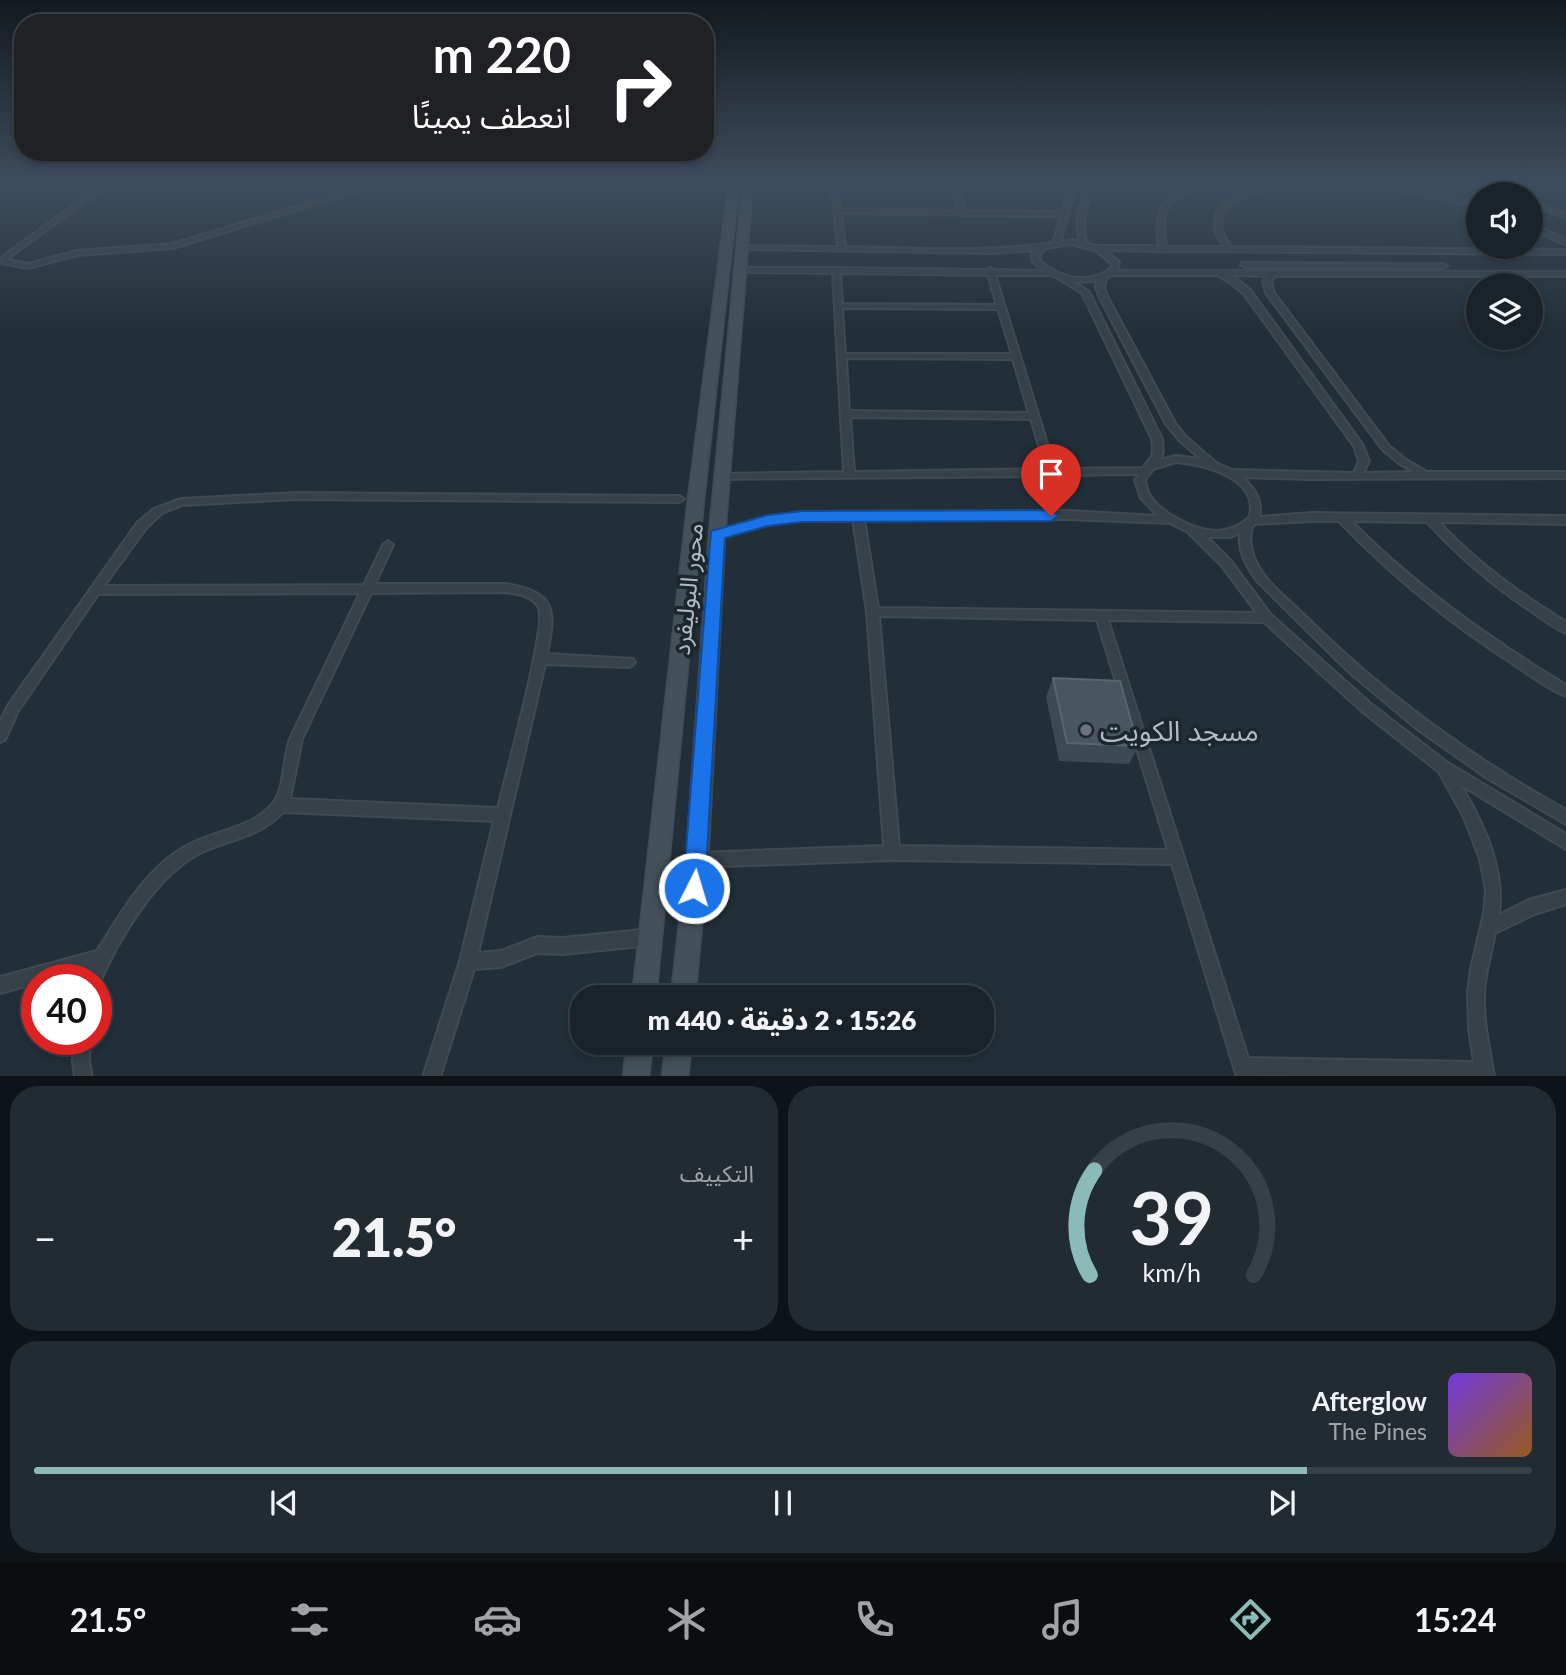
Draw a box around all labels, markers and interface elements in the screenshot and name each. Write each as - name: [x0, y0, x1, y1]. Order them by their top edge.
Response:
- text: 220 m: [433, 25, 571, 83]
- icon: right: [595, 42, 686, 133]
- text: انعطف يمينًا: [412, 96, 571, 135]
- map controls: [1466, 182, 1543, 350]
- button: sound: [1466, 182, 1543, 259]
- button: layers: [1466, 273, 1543, 350]
- pin: [1021, 444, 1081, 516]
- icon: arrive: [1032, 455, 1070, 493]
- street label: محور البوليفرد: [666, 521, 709, 657]
- place label: مسجد الكويت: [1100, 713, 1259, 748]
- marker: مسجد الكويت: [1078, 722, 1094, 738]
- position arrow: [657, 851, 731, 925]
- speed limit sign: 40: [21, 964, 112, 1055]
- text: 15:26 · 2 دقيقة · 440 m: [648, 1004, 916, 1036]
- text: التكييف: [680, 1159, 754, 1187]
- text: 39: [1130, 1173, 1214, 1261]
- text: 21.5°: [332, 1206, 456, 1268]
- text: −: [34, 1215, 56, 1261]
- text: +: [732, 1215, 754, 1261]
- text: km/h: [1143, 1256, 1201, 1286]
- text: Afterglow: [1312, 1385, 1427, 1417]
- text: The Pines: [1329, 1417, 1427, 1445]
- icon: previous: [265, 1484, 303, 1522]
- icon: pause: [764, 1484, 802, 1522]
- icon: next: [1263, 1484, 1301, 1522]
- icon: filters: [285, 1595, 334, 1644]
- icon: car: [473, 1595, 522, 1644]
- icon: climate: [662, 1595, 711, 1644]
- icon: phone: [850, 1595, 899, 1644]
- icon: music: [1038, 1595, 1087, 1644]
- icon: directions: [1226, 1595, 1275, 1644]
- text: 21.5°: [70, 1600, 146, 1639]
- text: 15:24: [1414, 1600, 1496, 1639]

